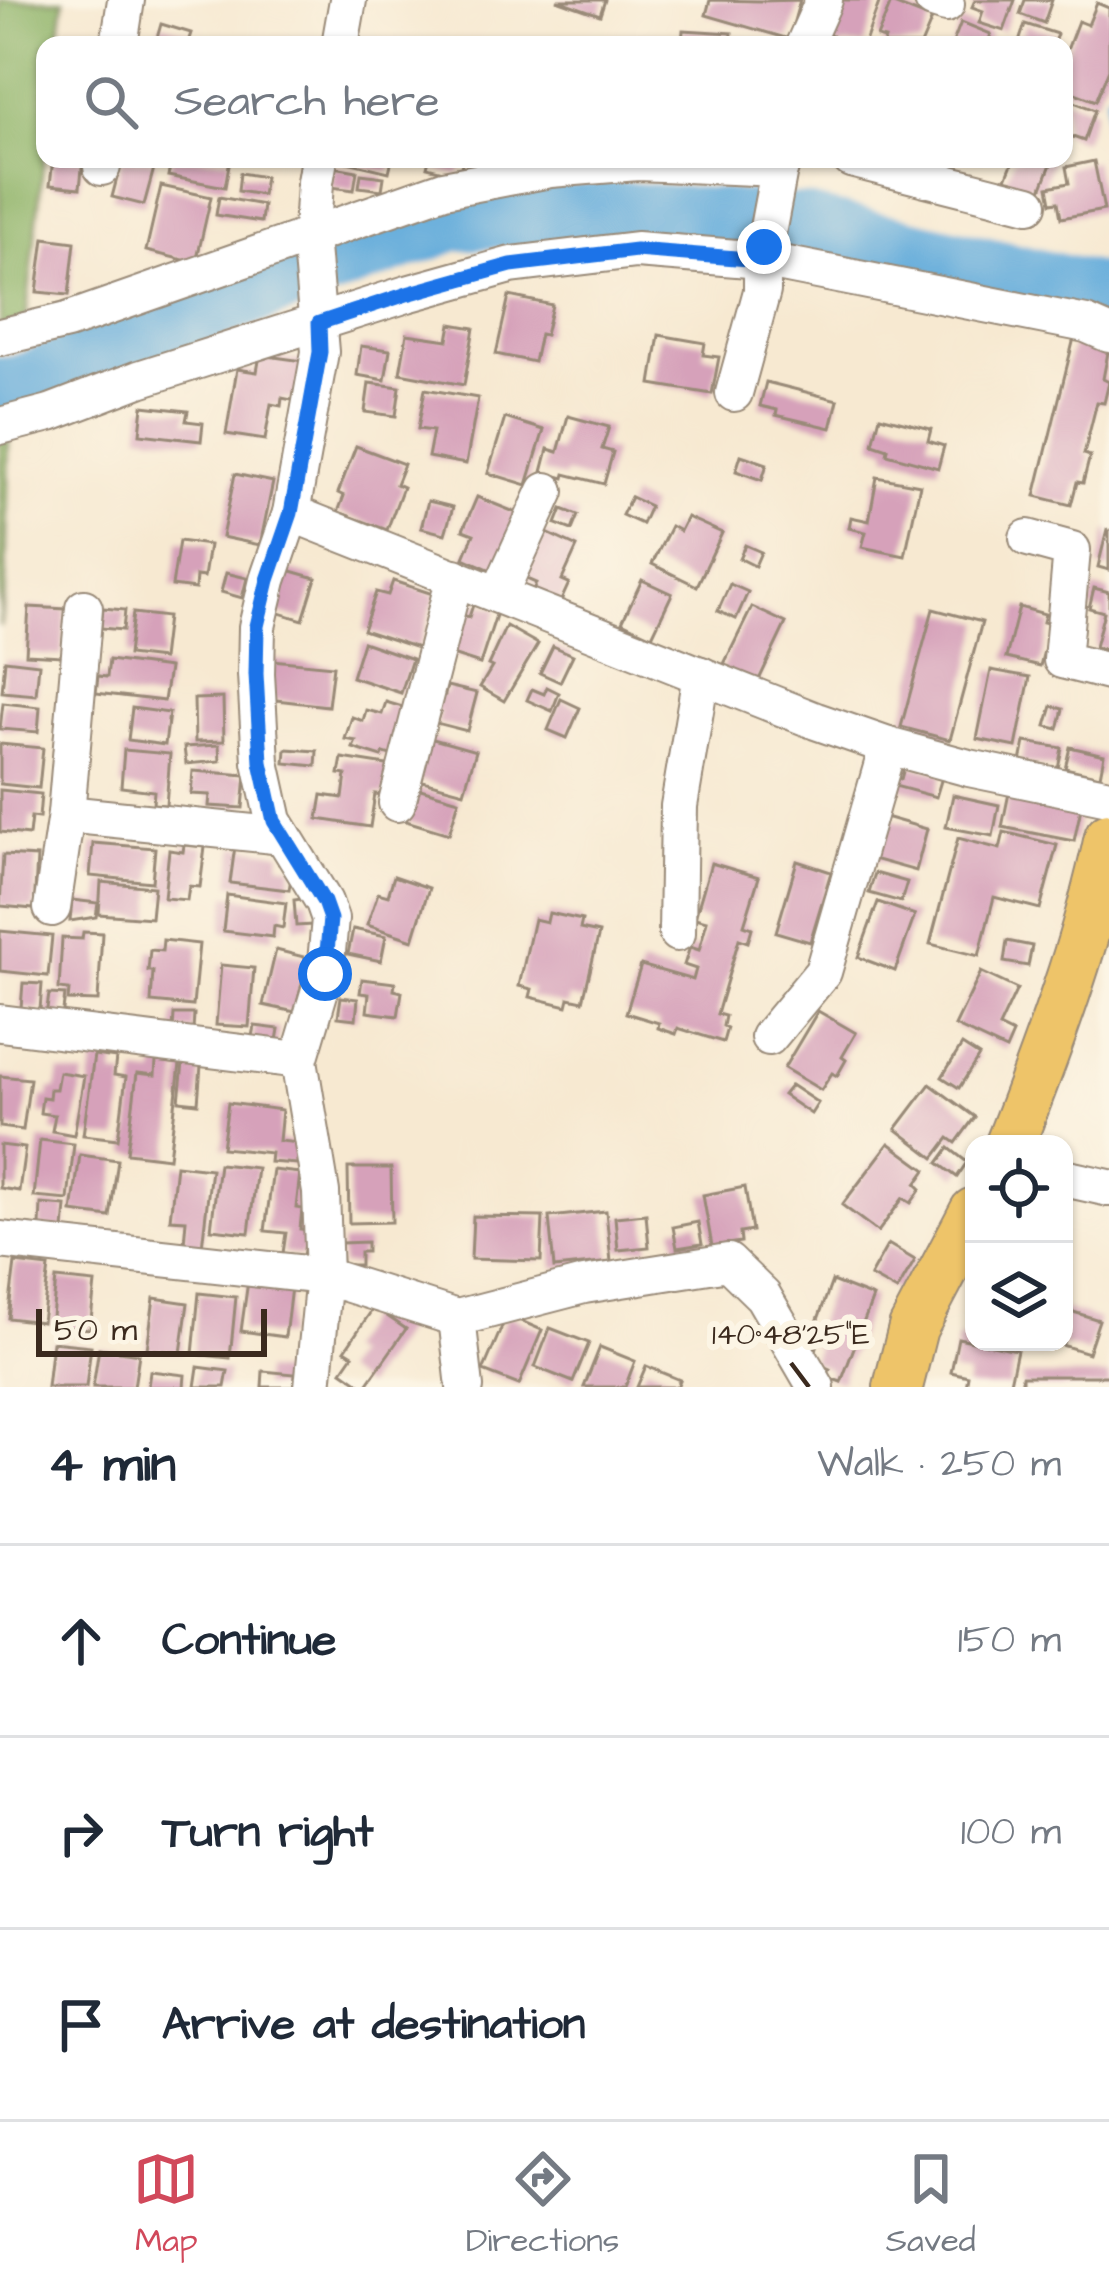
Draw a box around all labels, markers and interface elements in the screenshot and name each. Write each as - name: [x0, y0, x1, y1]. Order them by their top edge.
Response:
- search box: [36, 36, 1073, 168]
- icon: search: [78, 69, 144, 135]
- text: Search here: [174, 71, 440, 133]
- route end: [737, 220, 791, 274]
- route start: [298, 947, 352, 1001]
- map controls: [965, 1135, 1073, 1351]
- button: locate: [965, 1135, 1073, 1243]
- button: layers: [965, 1243, 1073, 1351]
- scale bar: [36, 1303, 267, 1356]
- text: 50 m: [54, 1307, 137, 1353]
- text: 140°48'25"E: [712, 1314, 870, 1356]
- text: 4 min: [48, 1430, 176, 1501]
- text: Walk · 250 m: [817, 1438, 1061, 1492]
- icon: ahead: [48, 1608, 114, 1674]
- text: Continue: [162, 1610, 336, 1672]
- text: 150 m: [958, 1614, 1061, 1668]
- icon: right: [48, 1800, 114, 1866]
- text: Turn right: [162, 1802, 374, 1864]
- text: 100 m: [961, 1806, 1061, 1860]
- icon: arrive: [48, 1992, 114, 2058]
- text: Arrive at destination: [162, 1994, 585, 2056]
- tab: Map: [133, 2146, 199, 2264]
- tab: Directions: [466, 2146, 619, 2264]
- tab: Saved: [886, 2146, 976, 2264]

